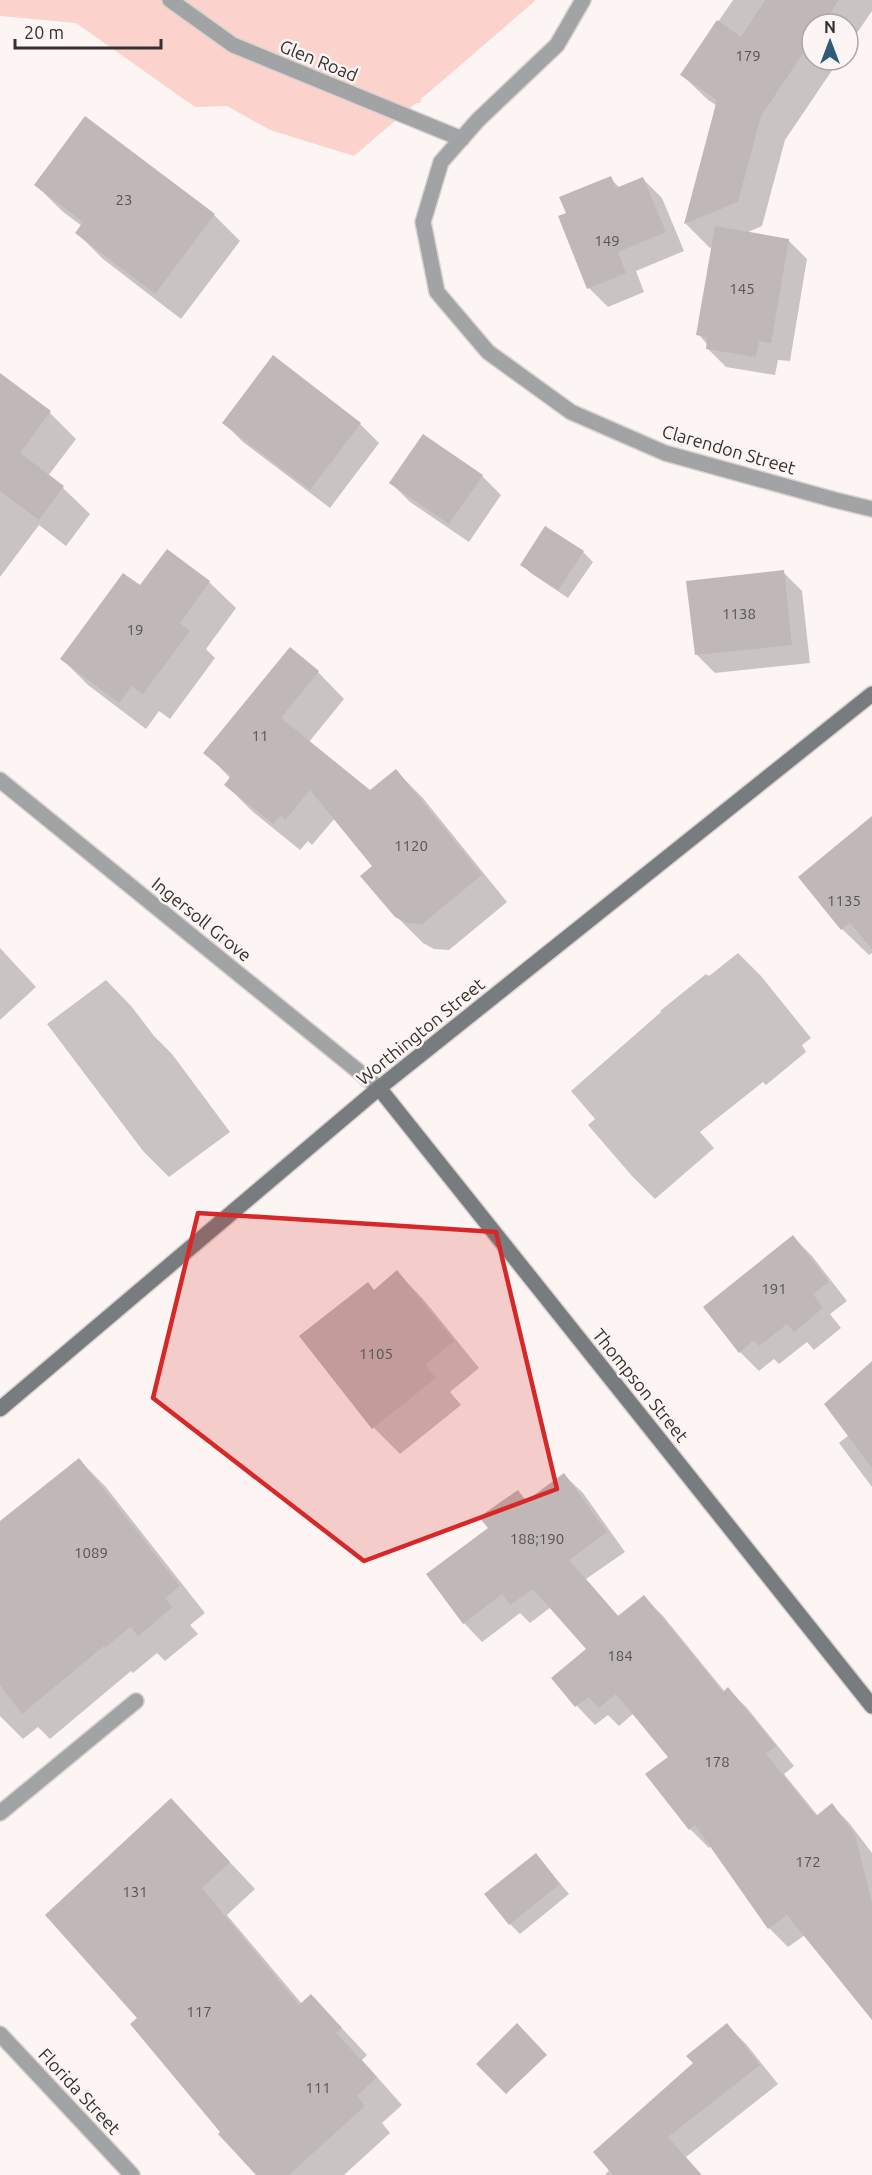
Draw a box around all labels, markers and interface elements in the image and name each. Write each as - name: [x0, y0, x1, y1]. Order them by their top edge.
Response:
- scale bar: [15, 12, 160, 50]
- north arrow: [800, 12, 860, 72]
- text: N: [824, 18, 836, 36]
- text: 20 m: [24, 22, 64, 42]
- street label: Glen Road: [277, 35, 361, 85]
- house number: 179: [735, 47, 761, 64]
- house number: 23: [116, 191, 132, 208]
- house number: 149: [594, 232, 620, 249]
- house number: 145: [729, 280, 755, 297]
- street label: Clarendon Street: [660, 420, 798, 478]
- house number: 1138: [722, 605, 756, 622]
- house number: 19: [127, 621, 143, 638]
- house number: 11: [252, 727, 268, 744]
- house number: 1120: [394, 837, 428, 854]
- street label: Ingersoll Grove: [148, 873, 256, 965]
- house number: 1135: [827, 892, 861, 909]
- street label: Worthington Street: [352, 973, 488, 1089]
- house number: 191: [761, 1280, 787, 1297]
- street label: Thompson Street: [589, 1324, 693, 1446]
- house number: 1105: [359, 1345, 393, 1362]
- house number: 188;190: [510, 1530, 564, 1547]
- house number: 1089: [74, 1544, 108, 1561]
- house number: 184: [607, 1647, 633, 1664]
- house number: 178: [704, 1753, 730, 1770]
- house number: 172: [795, 1853, 821, 1870]
- house number: 131: [122, 1883, 148, 1900]
- house number: 117: [186, 2003, 212, 2020]
- street label: Florida Street: [35, 2044, 125, 2138]
- house number: 111: [305, 2079, 331, 2096]

